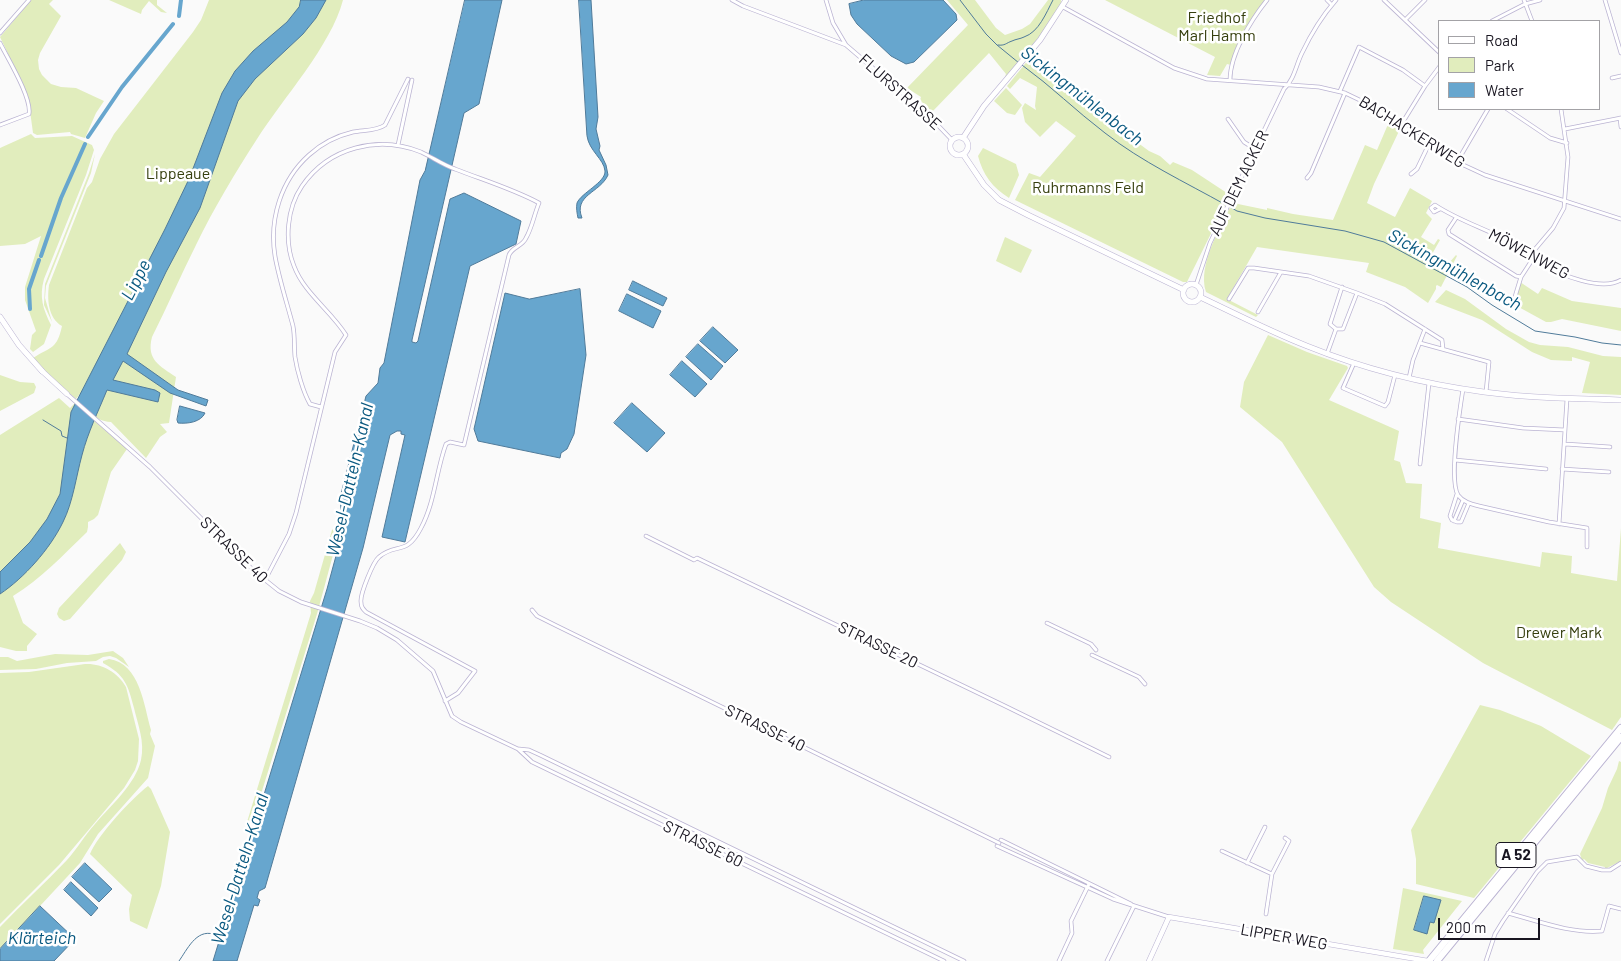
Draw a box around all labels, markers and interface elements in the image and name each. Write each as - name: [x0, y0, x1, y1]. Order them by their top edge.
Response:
- park label: Friedhof Marl Hamm: [1178, 8, 1256, 46]
- legend: [1438, 20, 1601, 110]
- text: Road: [1485, 31, 1518, 49]
- water label: Sickingmühlenbach: [1017, 42, 1147, 150]
- street label: FLURSTRASSE: [855, 50, 945, 134]
- text: Park: [1485, 56, 1514, 74]
- text: Water: [1485, 81, 1524, 99]
- street label: BACHACKERWEG: [1356, 92, 1468, 172]
- street label: AUF DEM ACKER: [1205, 127, 1273, 239]
- park label: Lippeaue: [146, 164, 210, 184]
- park label: Ruhrmanns Feld: [1032, 178, 1144, 198]
- water label: Sickingmühlenbach: [1385, 224, 1525, 316]
- street label: MÖWENWEG: [1485, 225, 1573, 283]
- water label: Lippe: [117, 256, 155, 304]
- water label: Wesel-Datteln-Kanal: [322, 401, 378, 559]
- street label: STRASSE 40: [196, 513, 272, 587]
- street label: STRASSE 20: [835, 617, 921, 673]
- park label: Drewer Mark: [1516, 623, 1602, 643]
- street label: STRASSE 40: [722, 700, 808, 756]
- water label: Wesel-Datteln-Kanal: [207, 791, 273, 947]
- street label: STRASSE 60: [660, 816, 746, 872]
- road number: A 52: [1496, 842, 1536, 868]
- scale bar: [1441, 908, 1544, 940]
- text: 200 m: [1446, 918, 1486, 936]
- street label: LIPPER WEG: [1239, 920, 1329, 954]
- water label: Klärteich: [8, 927, 76, 949]

